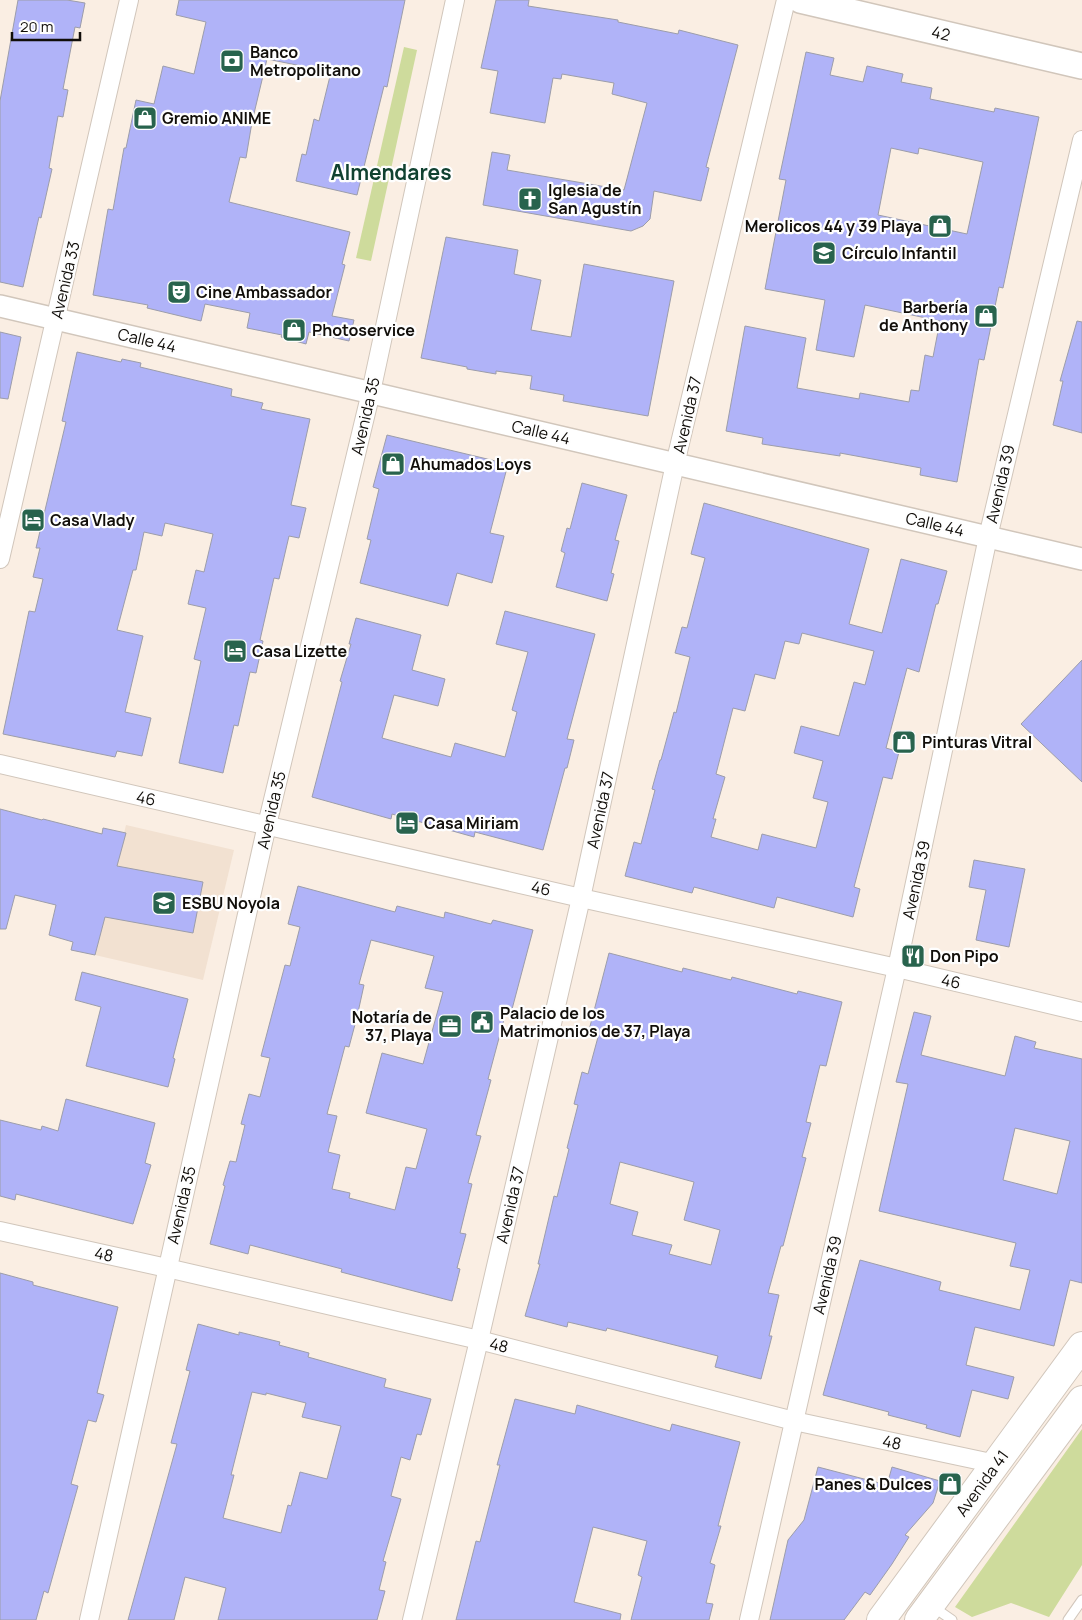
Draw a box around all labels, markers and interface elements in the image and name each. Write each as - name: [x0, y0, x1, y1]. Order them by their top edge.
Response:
- scale bar: [12, 10, 80, 42]
- text: 20 m: [20, 16, 53, 37]
- street label: 42: [929, 20, 953, 46]
- place label: Banco Metropolitano: [250, 41, 361, 81]
- bank icon: Banco Metropolitano: [219, 48, 245, 74]
- shop icon: Gremio ANIME: [132, 105, 158, 131]
- place label: Gremio ANIME: [162, 107, 271, 129]
- district label: Almendares: [330, 158, 452, 186]
- place label: Iglesia de San Agustín: [548, 179, 642, 219]
- church icon: Iglesia de San Agustín: [517, 186, 543, 212]
- shop icon: Merolicos 44 y 39 Playa: [927, 213, 953, 239]
- place label: Merolicos 44 y 39 Playa: [745, 215, 922, 237]
- street label: Avenida 33: [45, 239, 85, 321]
- school or university icon: Círculo Infantil: [811, 240, 837, 266]
- place label: Círculo Infantil: [842, 242, 957, 264]
- theatre icon: Cine Ambassador: [166, 279, 192, 305]
- place label: Cine Ambassador: [196, 281, 332, 303]
- place label: Barbería de Anthony: [879, 296, 968, 336]
- shop icon: Barbería de Anthony: [973, 303, 999, 329]
- shop icon: Photoservice: [281, 317, 307, 343]
- place label: Photoservice: [312, 319, 415, 341]
- street label: Calle 44: [116, 323, 178, 357]
- street label: Avenida 37: [667, 374, 707, 456]
- street label: Avenida 35: [345, 375, 385, 457]
- street label: Calle 44: [510, 415, 572, 449]
- street label: Avenida 39: [980, 443, 1020, 525]
- shop icon: Ahumados Loys: [380, 451, 406, 477]
- place label: Ahumados Loys: [410, 453, 532, 475]
- hotel icon: Casa Vlady: [20, 507, 46, 533]
- street label: Calle 44: [904, 507, 966, 541]
- place label: Casa Vlady: [50, 509, 135, 531]
- hotel icon: Casa Lizette: [222, 638, 248, 664]
- place label: Casa Lizette: [252, 640, 348, 662]
- shop icon: Pinturas Vitral: [891, 729, 917, 755]
- place label: Pinturas Vitral: [922, 731, 1032, 753]
- street label: Avenida 35: [251, 769, 291, 851]
- street label: Avenida 37: [581, 770, 619, 850]
- street label: 46: [134, 785, 158, 811]
- hotel icon: Casa Miriam: [394, 810, 420, 836]
- place label: Casa Miriam: [424, 812, 519, 834]
- street label: Avenida 39: [897, 839, 935, 921]
- street label: 46: [529, 875, 553, 901]
- school or university icon: ESBU Noyola: [151, 890, 177, 916]
- place label: ESBU Noyola: [182, 892, 280, 914]
- restaurant icon: Don Pipo: [900, 943, 926, 969]
- place label: Don Pipo: [930, 945, 999, 967]
- street label: 46: [939, 968, 963, 994]
- place label: Palacio de los Matrimonios de 37, Playa: [500, 1002, 691, 1042]
- place label: Notaría de 37, Playa: [352, 1006, 432, 1046]
- public building icon: Palacio de los Matrimonios de 37, Playa: [469, 1009, 495, 1035]
- office icon: Notaría de 37, Playa: [437, 1013, 463, 1039]
- street label: Avenida 35: [161, 1164, 201, 1246]
- street label: Avenida 37: [490, 1164, 530, 1246]
- street label: Avenida 39: [807, 1234, 847, 1316]
- street label: 48: [93, 1241, 115, 1267]
- street label: 48: [487, 1332, 511, 1358]
- street label: 48: [881, 1429, 903, 1455]
- street label: Avenida 41: [950, 1445, 1014, 1521]
- shop icon: Panes & Dulces: [937, 1471, 963, 1497]
- place label: Panes & Dulces: [815, 1473, 932, 1495]

